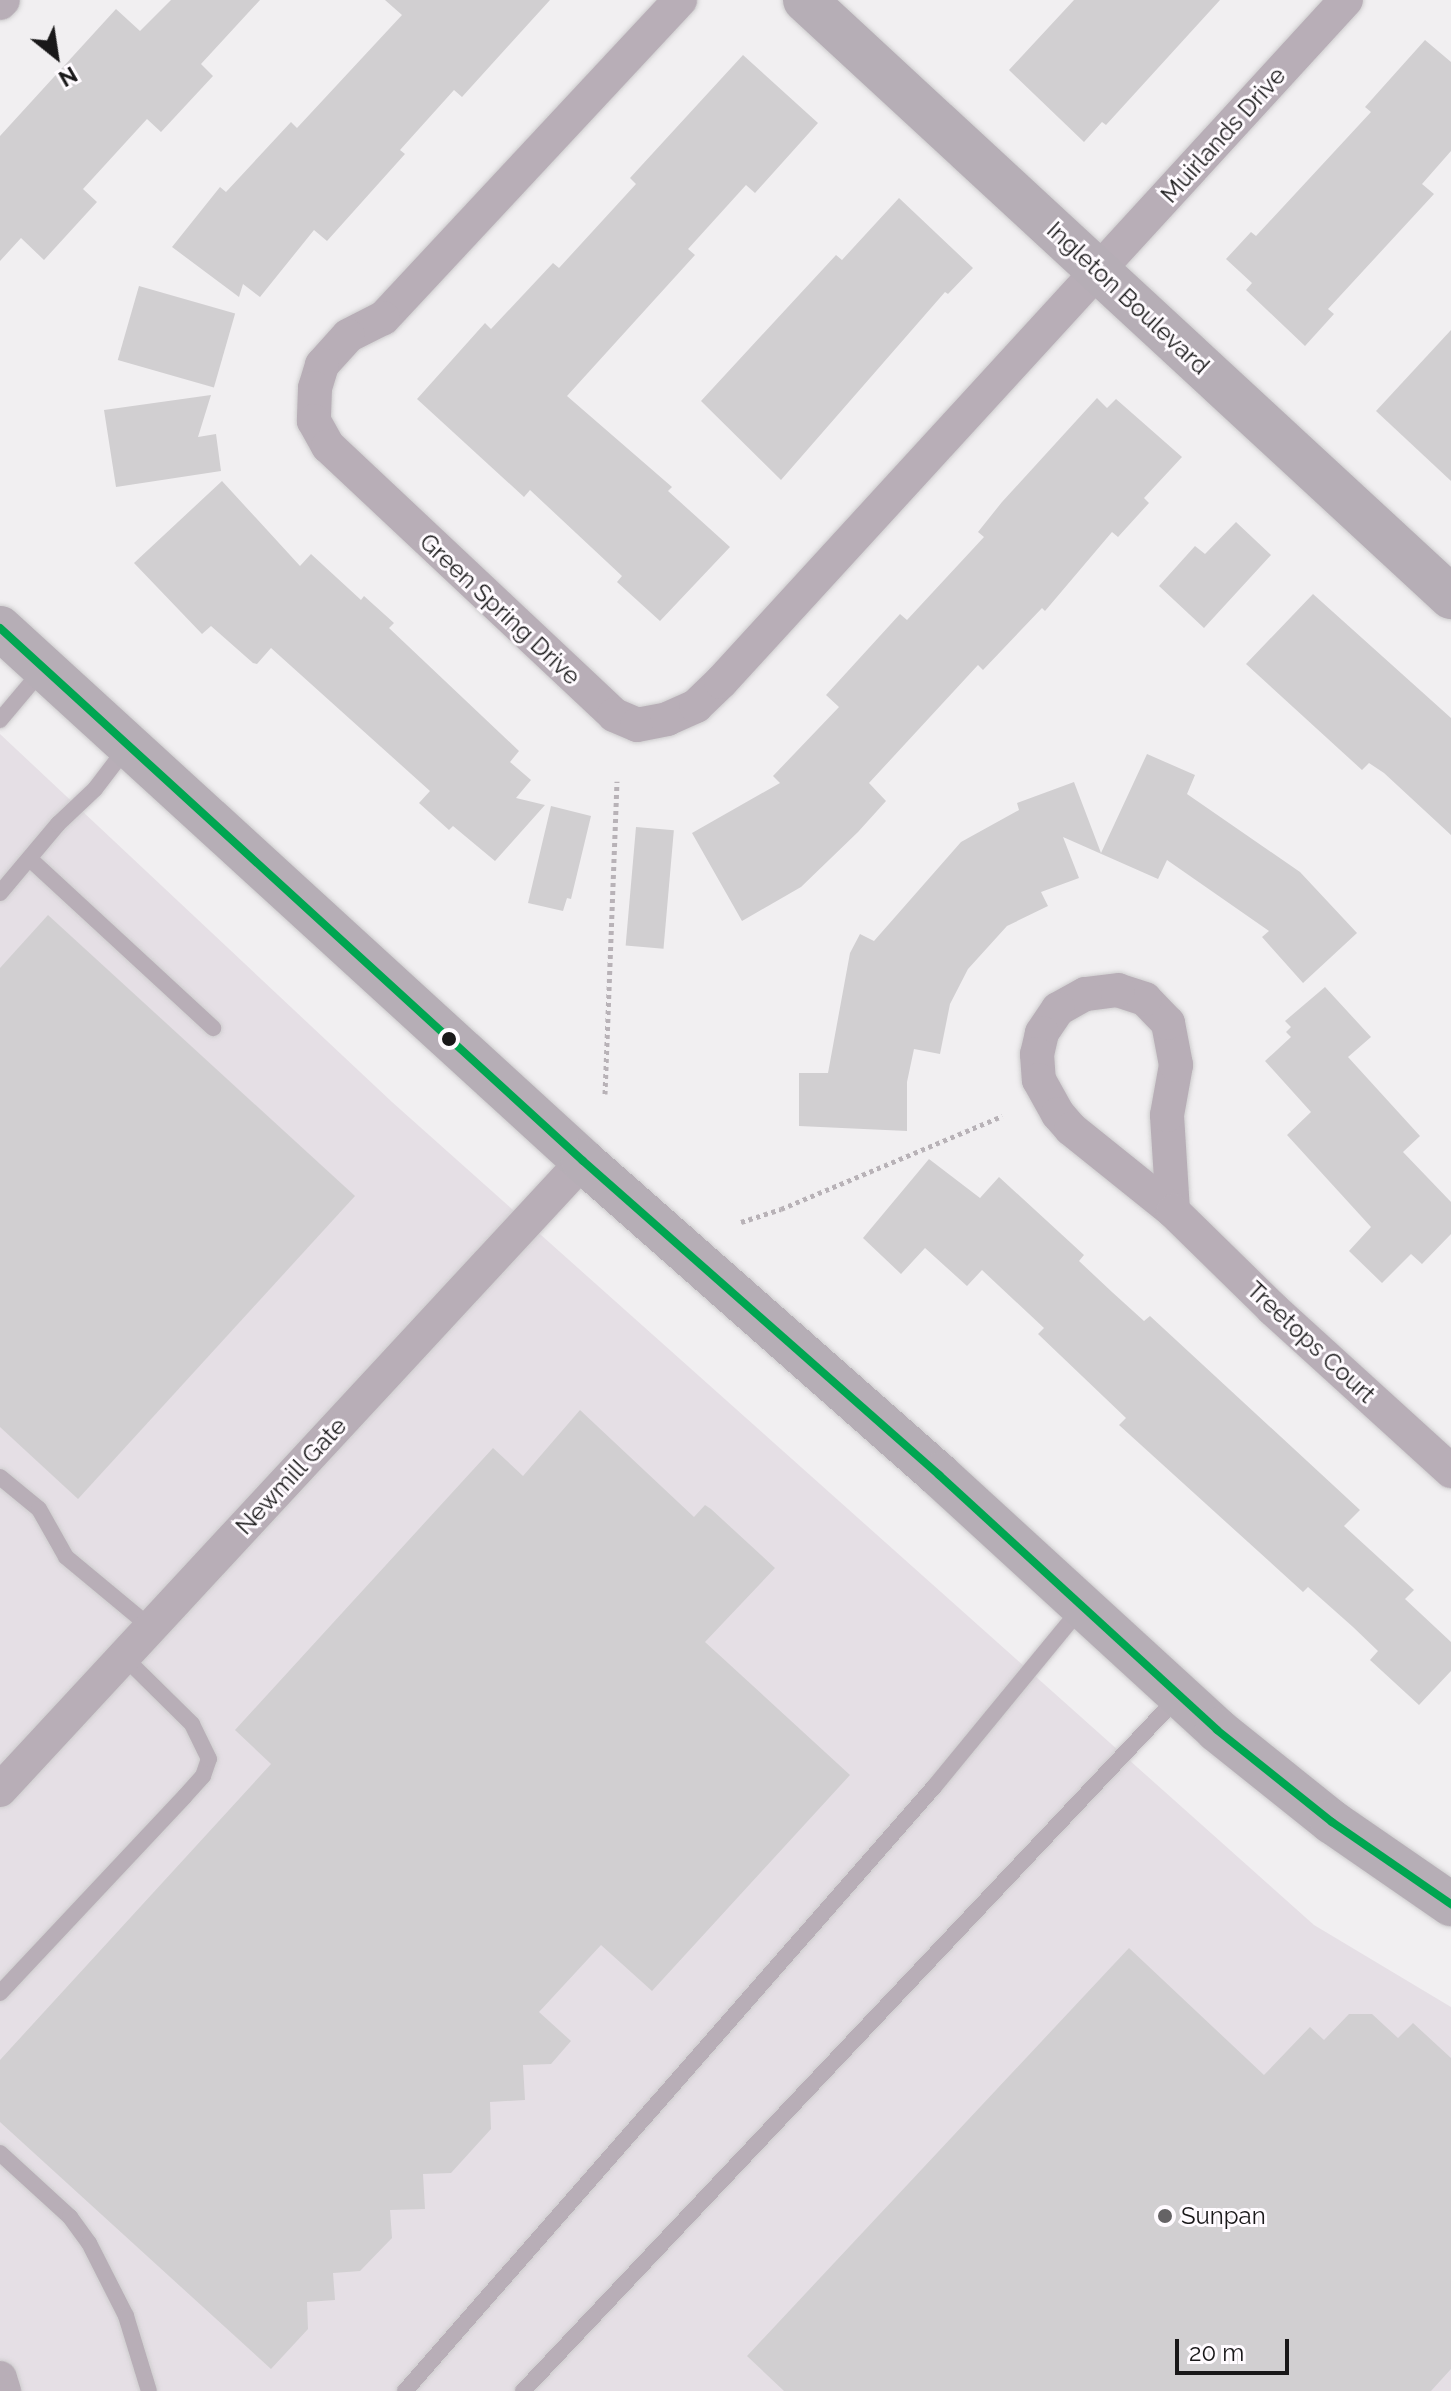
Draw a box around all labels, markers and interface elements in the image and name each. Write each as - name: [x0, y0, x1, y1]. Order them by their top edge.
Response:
- north arrow: [16, 16, 96, 96]
- text: N: [54, 61, 82, 92]
- street label: Muirlands Drive: [1155, 61, 1291, 209]
- street label: Ingleton Boulevard: [1041, 216, 1215, 380]
- street label: Green Spring Drive: [414, 527, 586, 691]
- unlabelled marker: [441, 1031, 457, 1047]
- street label: Treetops Court: [1241, 1275, 1381, 1409]
- street label: Newmill Gate: [229, 1411, 353, 1541]
- place label: Sunpan: [1181, 2202, 1266, 2230]
- marker: Sunpan: [1156, 2207, 1174, 2225]
- scale bar: [1179, 2323, 1293, 2373]
- text: 20 m: [1189, 2338, 1244, 2367]

